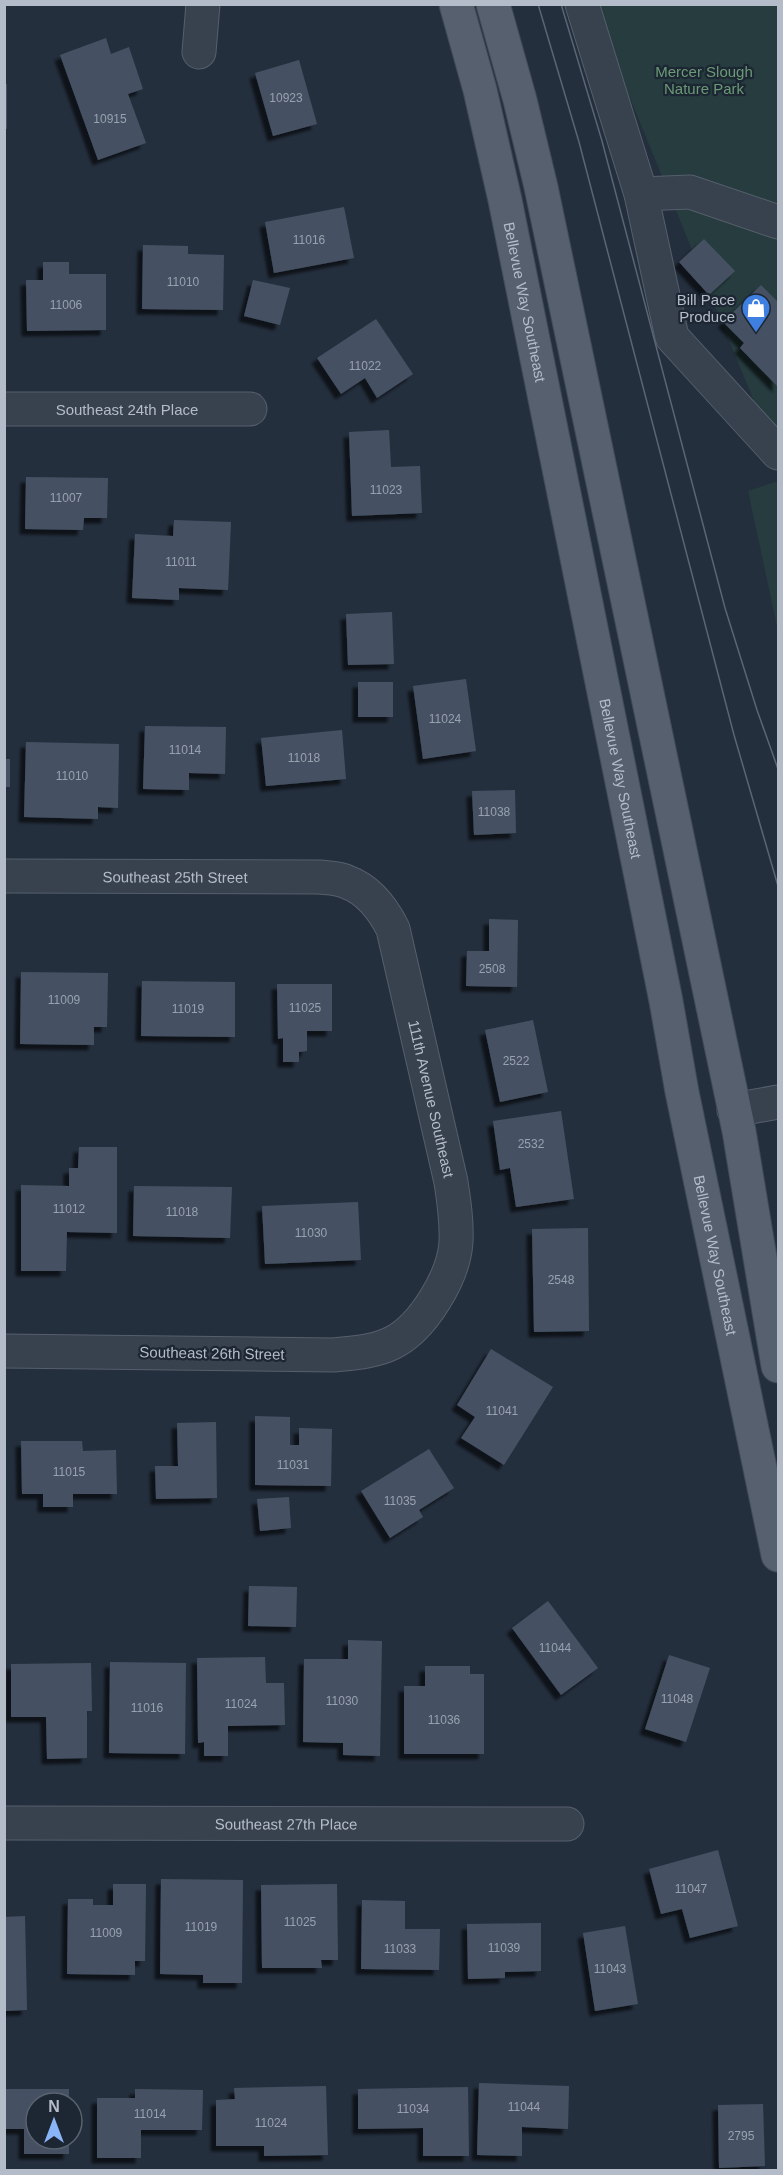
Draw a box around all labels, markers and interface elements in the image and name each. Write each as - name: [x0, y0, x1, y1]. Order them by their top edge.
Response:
- park label: Mercer Slough Nature Park: [655, 63, 753, 97]
- house number: 10923: [269, 91, 303, 105]
- house number: 10915: [93, 112, 127, 126]
- street label: Bellevue Way Southeast: [501, 220, 550, 384]
- house number: 11016: [293, 233, 326, 247]
- house number: 11010: [167, 275, 200, 289]
- place label: Bill Pace Produce: [677, 291, 735, 325]
- shop icon: Bill Pace Produce: [740, 292, 772, 334]
- house number: 11006: [50, 298, 83, 312]
- house number: 11022: [349, 359, 382, 373]
- street label: Southeast 24th Place: [56, 401, 198, 418]
- house number: 11023: [370, 483, 403, 497]
- house number: 11007: [50, 491, 83, 505]
- house number: 11011: [165, 555, 197, 569]
- street label: Bellevue Way Southeast: [597, 697, 646, 861]
- house number: 11024: [429, 712, 462, 726]
- house number: 11014: [169, 743, 202, 757]
- house number: 11018: [288, 751, 321, 765]
- house number: 11010: [56, 769, 89, 783]
- house number: 11038: [478, 805, 511, 819]
- street label: Southeast 25th Street: [102, 868, 248, 885]
- house number: 2508: [479, 962, 506, 976]
- house number: 11009: [48, 993, 81, 1007]
- house number: 11025: [289, 1001, 322, 1015]
- house number: 11019: [172, 1002, 205, 1016]
- street label: 111th Avenue Southeast: [406, 1018, 458, 1180]
- house number: 2522: [503, 1054, 530, 1068]
- house number: 2532: [518, 1137, 545, 1151]
- street label: Bellevue Way Southeast: [691, 1174, 741, 1337]
- house number: 11012: [53, 1202, 86, 1216]
- house number: 11018: [166, 1205, 199, 1219]
- house number: 11030: [295, 1226, 328, 1240]
- house number: 2548: [548, 1273, 575, 1287]
- street label: Southeast 26th Street: [139, 1343, 286, 1363]
- house number: 11041: [486, 1404, 519, 1418]
- house number: 11031: [277, 1458, 310, 1472]
- house number: 11015: [53, 1465, 86, 1479]
- house number: 11035: [384, 1494, 417, 1508]
- house number: 11044: [539, 1641, 572, 1655]
- house number: 11048: [661, 1692, 694, 1706]
- house number: 11030: [326, 1694, 359, 1708]
- house number: 11024: [225, 1697, 258, 1711]
- house number: 11016: [131, 1701, 164, 1715]
- house number: 11036: [428, 1713, 461, 1727]
- street label: Southeast 27th Place: [215, 1815, 357, 1832]
- house number: 11047: [675, 1882, 708, 1896]
- house number: 11025: [284, 1915, 317, 1929]
- house number: 11019: [185, 1920, 218, 1934]
- house number: 11009: [90, 1926, 123, 1940]
- house number: 11039: [488, 1941, 521, 1955]
- house number: 11033: [384, 1942, 417, 1956]
- house number: 11043: [594, 1962, 627, 1976]
- north arrow: [24, 2091, 84, 2151]
- text: N: [48, 2098, 60, 2115]
- house number: 11044: [508, 2100, 541, 2114]
- house number: 11034: [397, 2102, 430, 2116]
- house number: 11014: [134, 2107, 167, 2121]
- house number: 11024: [255, 2116, 288, 2130]
- house number: 2795: [728, 2129, 755, 2143]

